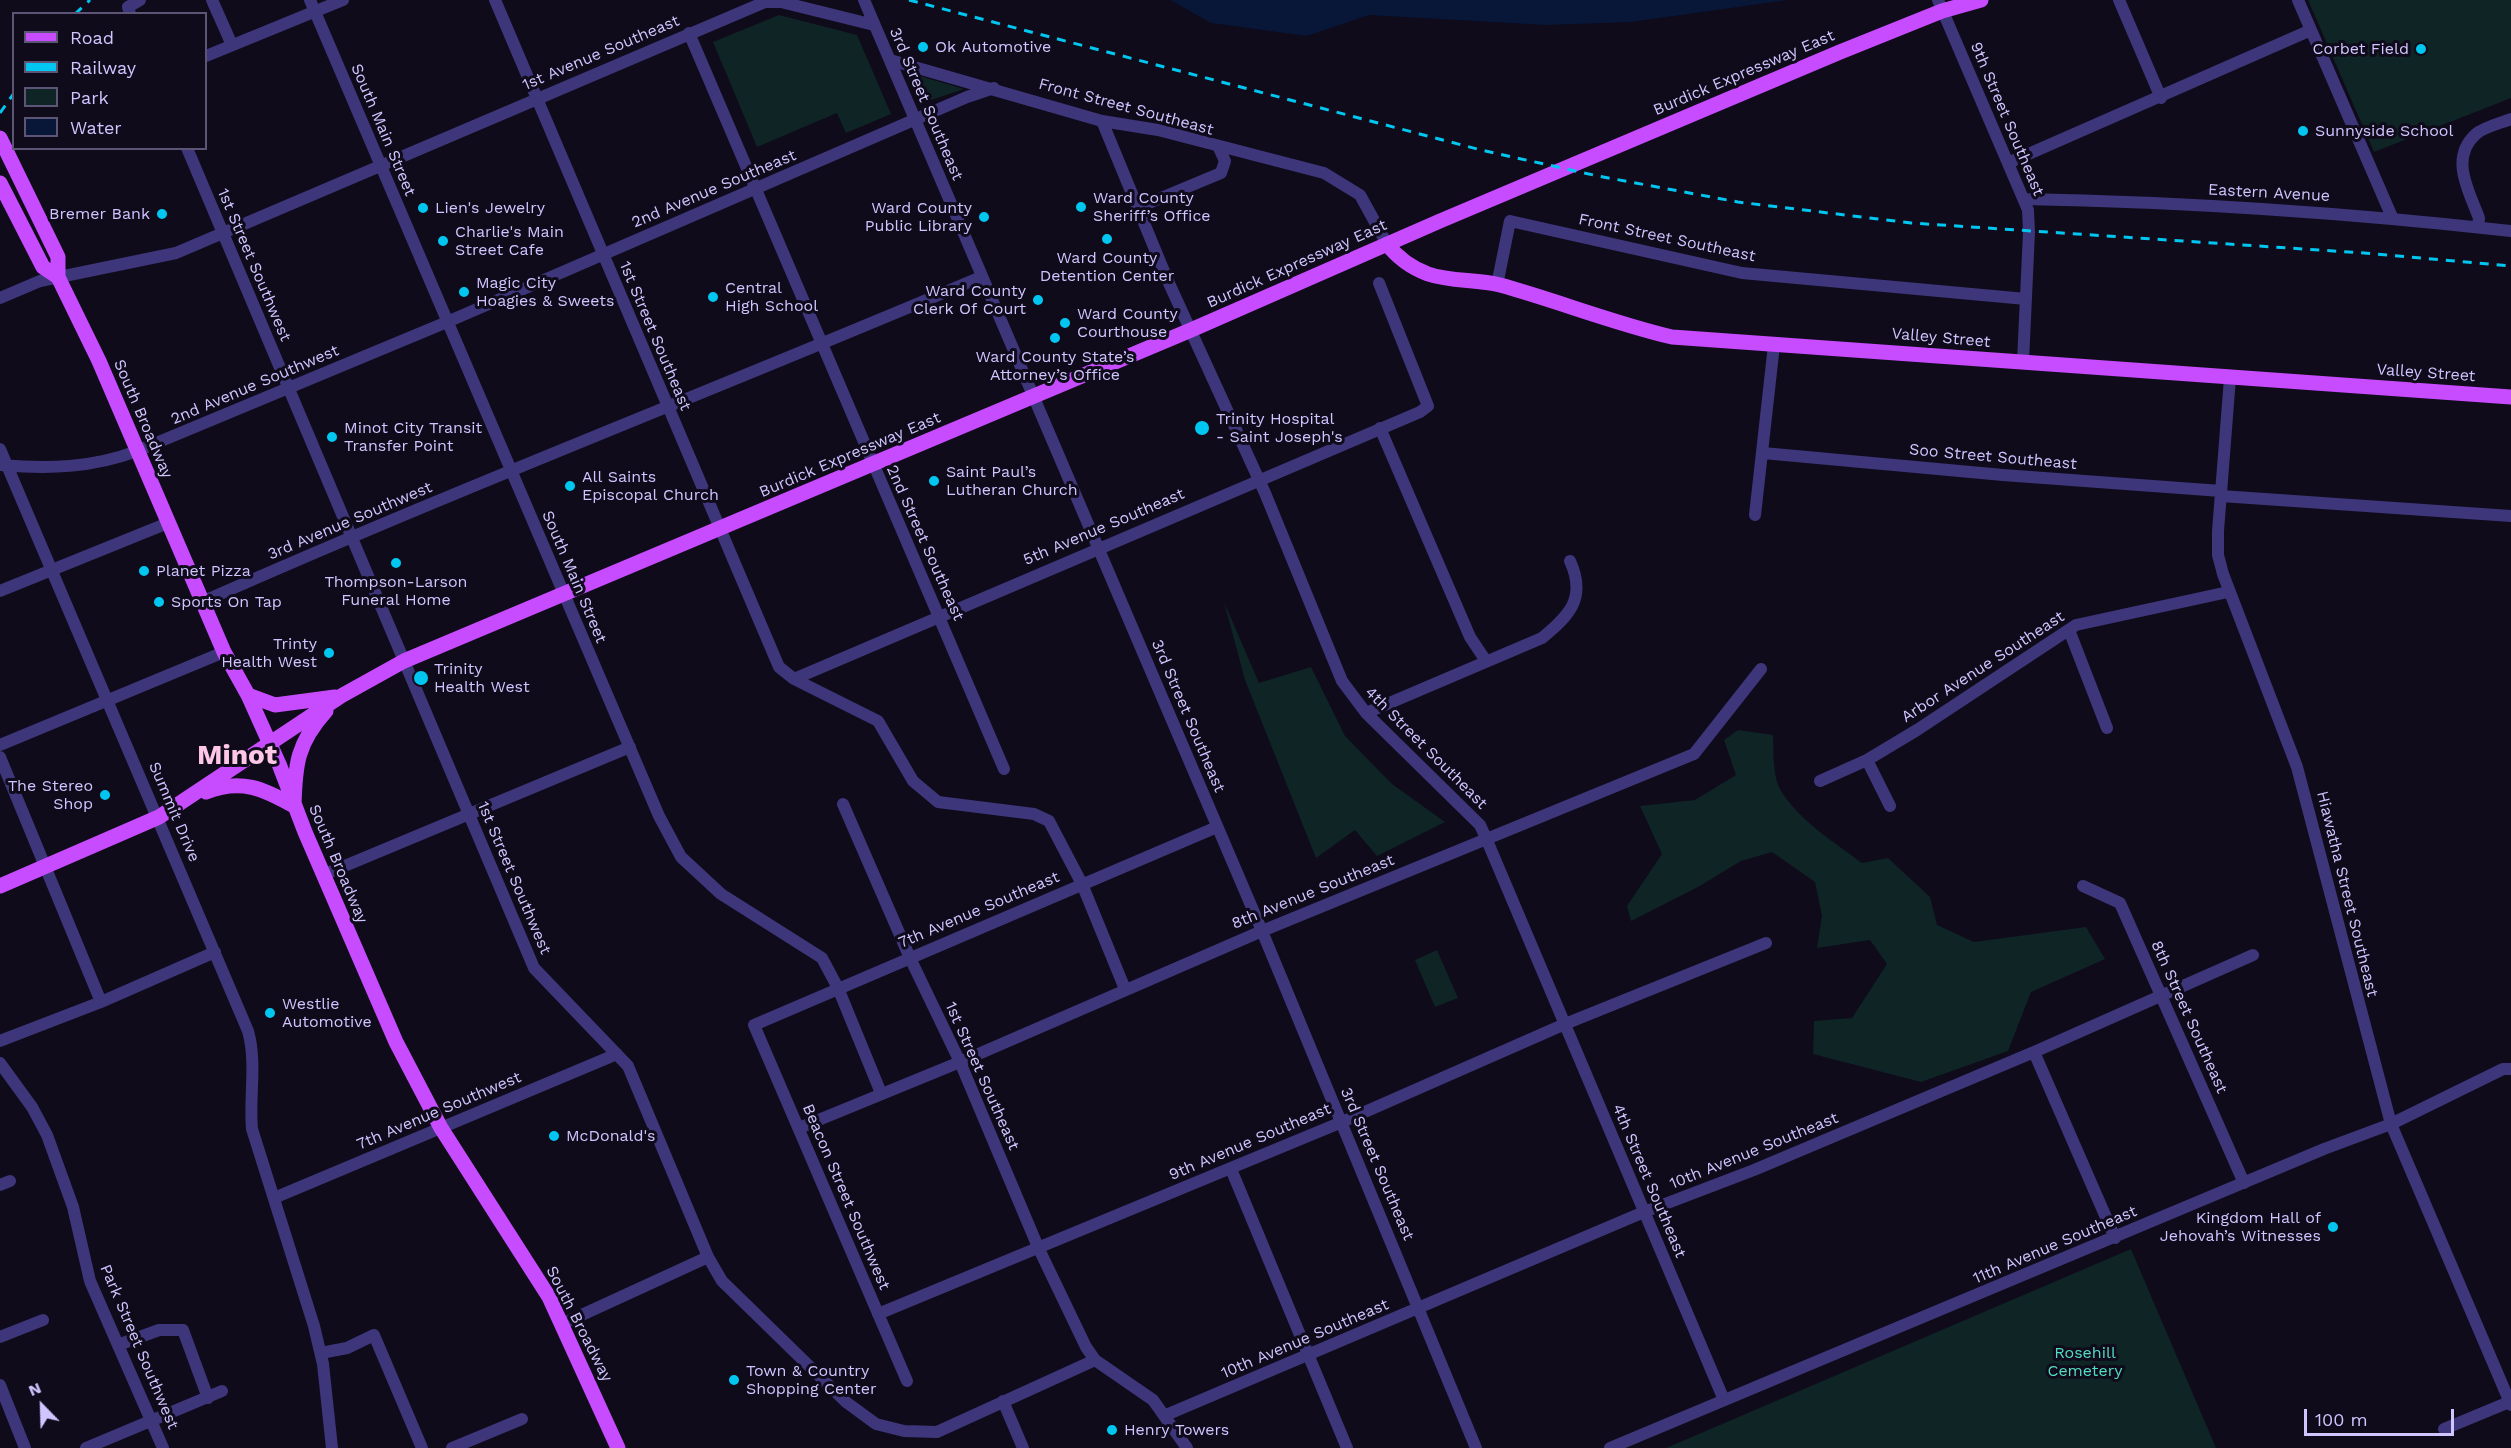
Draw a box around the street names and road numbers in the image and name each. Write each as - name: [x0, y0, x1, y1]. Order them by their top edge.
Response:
- street label: 1st Avenue Southeast: [520, 11, 682, 95]
- street label: 3rd Street Southeast: [885, 25, 967, 183]
- street label: Burdick Expressway East: [1651, 26, 1837, 120]
- street label: 9th Street Southeast: [1966, 39, 2048, 199]
- street label: South Main Street: [346, 61, 420, 199]
- street label: Front Street Southeast: [1036, 74, 1216, 140]
- street label: 2nd Avenue Southeast: [629, 146, 799, 232]
- street label: Eastern Avenue: [2208, 180, 2330, 206]
- street label: 1st Street Southwest: [213, 186, 295, 344]
- street label: Front Street Southeast: [1577, 210, 1757, 266]
- street label: Burdick Expressway East: [1204, 216, 1390, 312]
- street label: 1st Street Southeast: [615, 259, 695, 413]
- street label: Valley Street: [1891, 324, 1991, 352]
- street label: 2nd Avenue Southwest: [168, 341, 342, 429]
- street label: South Broadway: [109, 357, 177, 481]
- street label: Valley Street: [2376, 360, 2476, 386]
- street label: Burdick Expressway East: [757, 408, 943, 502]
- street label: Soo Street Southeast: [1908, 440, 2078, 474]
- street label: 2nd Street Southeast: [882, 462, 968, 624]
- street label: 3rd Avenue Southwest: [265, 478, 435, 564]
- street label: 5th Avenue Southeast: [1021, 484, 1187, 570]
- street label: South Main Street: [537, 508, 611, 646]
- street label: Arbor Avenue Southeast: [1898, 607, 2068, 727]
- street label: 3rd Street Southeast: [1147, 637, 1229, 795]
- street label: 4th Street Southeast: [1361, 683, 1491, 813]
- street label: Summit Drive: [144, 759, 204, 865]
- street label: Hiawatha Street Southeast: [2312, 789, 2382, 999]
- street label: 1st Street Southwest: [473, 799, 555, 957]
- street label: South Broadway: [304, 802, 372, 926]
- street label: 8th Avenue Southeast: [1229, 851, 1397, 933]
- street label: 7th Avenue Southeast: [896, 867, 1062, 953]
- street label: 8th Street Southeast: [2147, 938, 2231, 1096]
- street label: 1st Street Southeast: [941, 999, 1023, 1153]
- street label: 7th Avenue Southwest: [354, 1068, 524, 1154]
- street label: 3rd Street Southeast: [1336, 1085, 1418, 1243]
- street label: 9th Avenue Southeast: [1166, 1099, 1334, 1185]
- street label: Beacon Street Southwest: [798, 1101, 894, 1293]
- street label: 4th Street Southeast: [1608, 1101, 1690, 1261]
- street label: 10th Avenue Southeast: [1667, 1108, 1841, 1194]
- street label: 11th Avenue Southeast: [1970, 1202, 2140, 1288]
- street label: Park Street Southwest: [96, 1262, 182, 1432]
- street label: South Broadway: [542, 1263, 616, 1385]
- street label: 10th Avenue Southeast: [1218, 1295, 1392, 1383]

